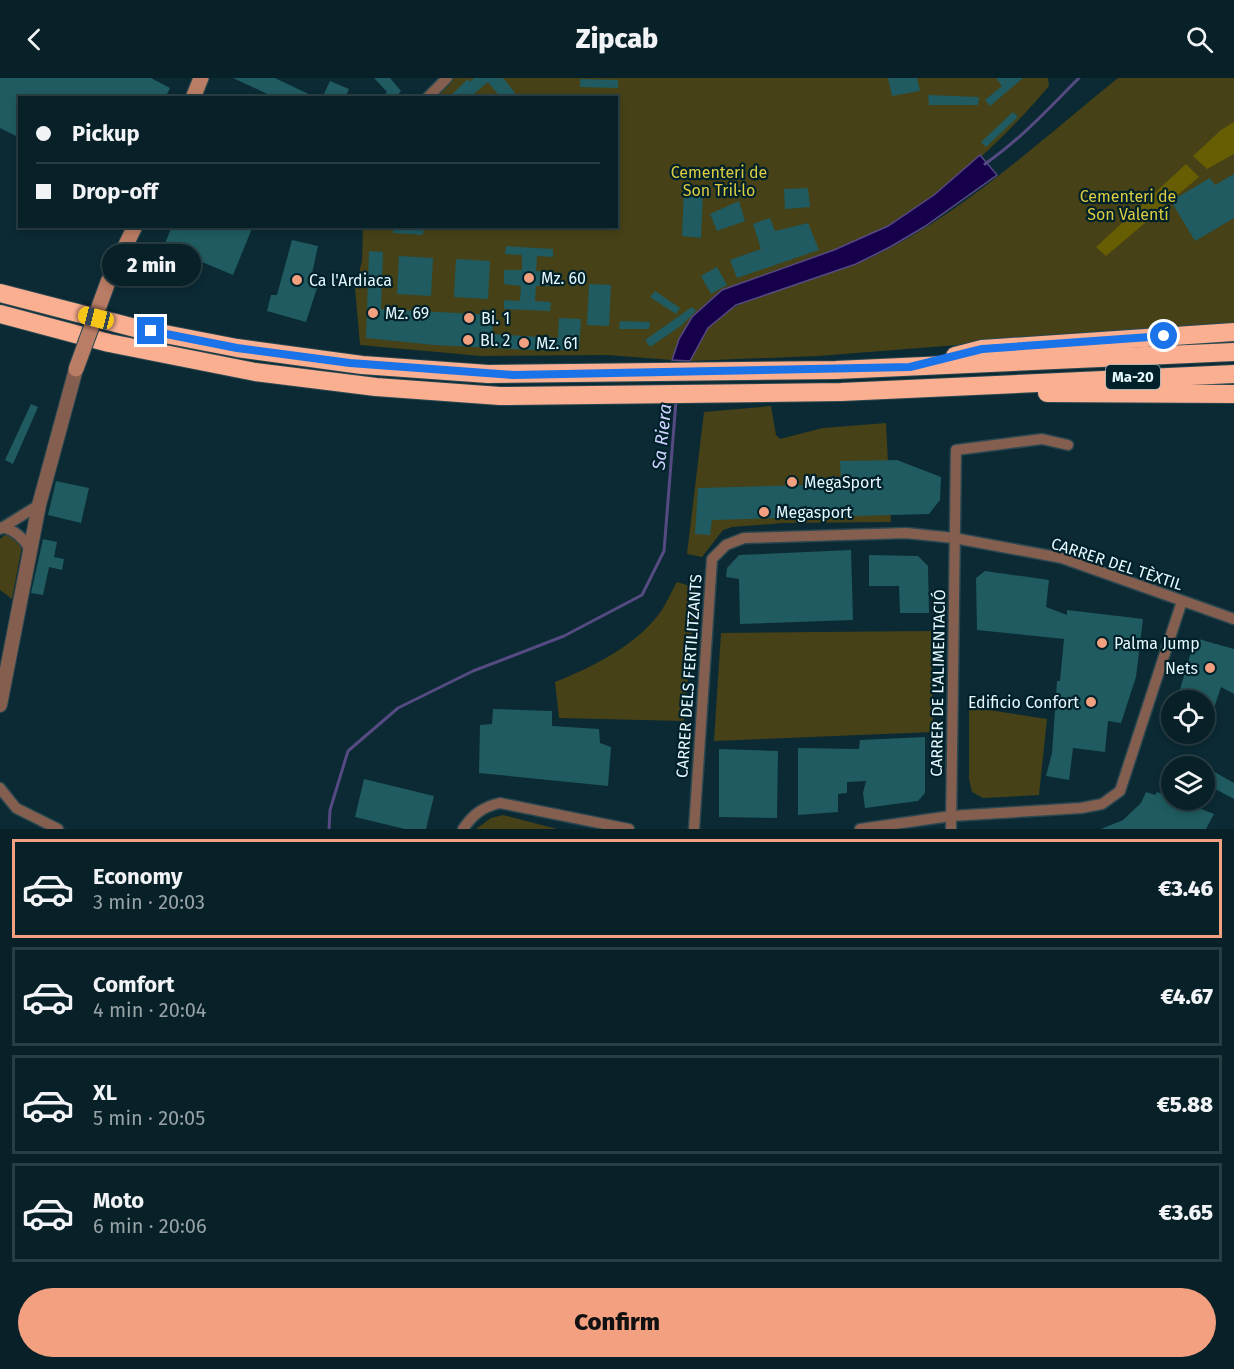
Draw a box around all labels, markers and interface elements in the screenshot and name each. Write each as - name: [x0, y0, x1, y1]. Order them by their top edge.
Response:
- icon: back: [18, 23, 51, 56]
- text: Zipcab: [576, 23, 658, 55]
- icon: search: [1183, 23, 1216, 56]
- text: Pickup: [72, 120, 140, 147]
- park label: Cementeri de Son Tril·lo: [671, 163, 767, 200]
- text: Drop-off: [72, 178, 158, 205]
- park label: Cementeri de Son Valentí: [1080, 187, 1176, 224]
- callout: 2 min: [102, 244, 201, 286]
- text: 2 min: [127, 253, 176, 277]
- place label: Mz. 60: [541, 269, 586, 288]
- place label: Ca l'Ardiaca: [309, 271, 392, 290]
- marker: Mz. 60: [522, 271, 536, 285]
- marker: Ca l'Ardiaca: [290, 273, 304, 287]
- place label: Mz. 69: [385, 304, 429, 323]
- car: [76, 305, 116, 331]
- marker: Mz. 69: [366, 306, 380, 320]
- place label: Bi. 1: [481, 309, 510, 328]
- marker: Bi. 1: [462, 311, 476, 325]
- route end: [137, 317, 164, 344]
- route start: [1150, 322, 1177, 349]
- place label: Bl. 2: [480, 331, 511, 350]
- marker: Bl. 2: [461, 333, 475, 347]
- place label: Mz. 61: [536, 334, 578, 353]
- marker: Mz. 61: [517, 336, 531, 350]
- road number: Ma-20: [1106, 365, 1160, 389]
- water label: Sa Riera: [647, 403, 676, 472]
- place label: MegaSport: [804, 473, 882, 492]
- marker: MegaSport: [785, 475, 799, 489]
- place label: Megasport: [776, 503, 852, 522]
- marker: Megasport: [757, 505, 771, 519]
- street label: CARRER DEL TÈXTIL: [1049, 533, 1186, 594]
- street label: CARRER DELS FERTILITZANTS: [672, 573, 706, 778]
- street label: CARRER DE L'ALIMENTACIÓ: [926, 589, 949, 777]
- place label: Palma Jump: [1114, 634, 1200, 653]
- marker: Palma Jump: [1095, 636, 1109, 650]
- place label: Nets: [1165, 659, 1198, 678]
- marker: Nets: [1203, 661, 1217, 675]
- map controls: [1161, 690, 1215, 810]
- button: locate: [1161, 690, 1215, 744]
- place label: Edificio Confort: [968, 693, 1079, 712]
- marker: Edificio Confort: [1084, 695, 1098, 709]
- button: layers: [1161, 756, 1215, 810]
- icon: car: [21, 862, 75, 916]
- text: Economy: [93, 863, 182, 890]
- text: €3.46: [1158, 875, 1213, 902]
- text: 3 min · 20:03: [93, 890, 205, 914]
- icon: car: [21, 970, 75, 1024]
- text: Comfort: [93, 971, 174, 998]
- text: €4.67: [1160, 983, 1213, 1010]
- text: 4 min · 20:04: [93, 998, 207, 1022]
- icon: car: [21, 1078, 75, 1132]
- text: XL: [93, 1079, 117, 1106]
- text: €5.88: [1157, 1091, 1213, 1118]
- text: 5 min · 20:05: [93, 1106, 205, 1130]
- icon: car: [21, 1186, 75, 1240]
- text: Moto: [93, 1187, 144, 1214]
- text: €3.65: [1159, 1199, 1213, 1226]
- text: 6 min · 20:06: [93, 1214, 207, 1238]
- button: Confirm: [18, 1288, 1216, 1357]

